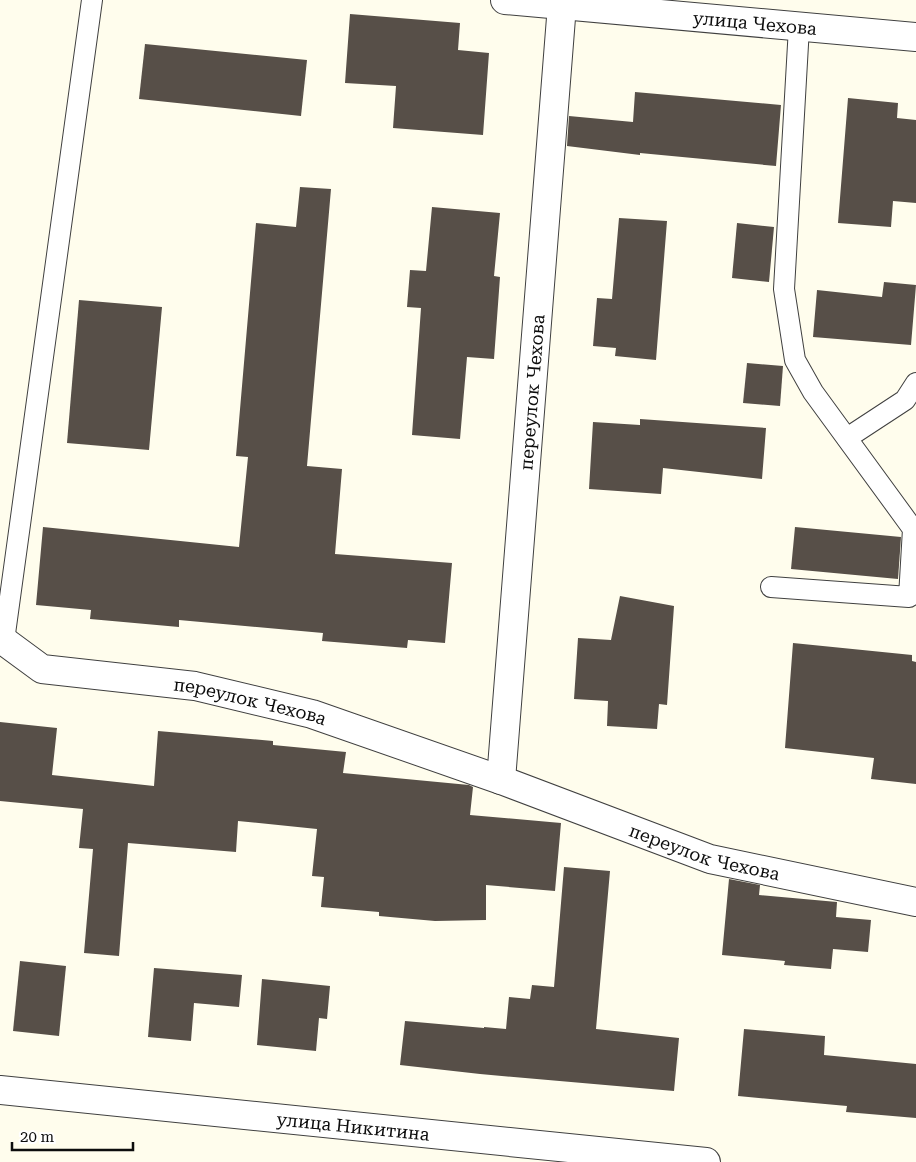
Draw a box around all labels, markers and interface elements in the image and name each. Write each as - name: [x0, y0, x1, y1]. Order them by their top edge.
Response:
- street label: улица Чехова: [692, 6, 818, 39]
- street label: переулок Чехова: [515, 313, 548, 471]
- street label: переулок Чехова: [173, 673, 330, 729]
- street label: переулок Чехова: [627, 819, 782, 884]
- street label: улица Никитина: [276, 1108, 431, 1144]
- scale bar: [12, 1120, 134, 1152]
- text: 20 m: [20, 1128, 55, 1146]

